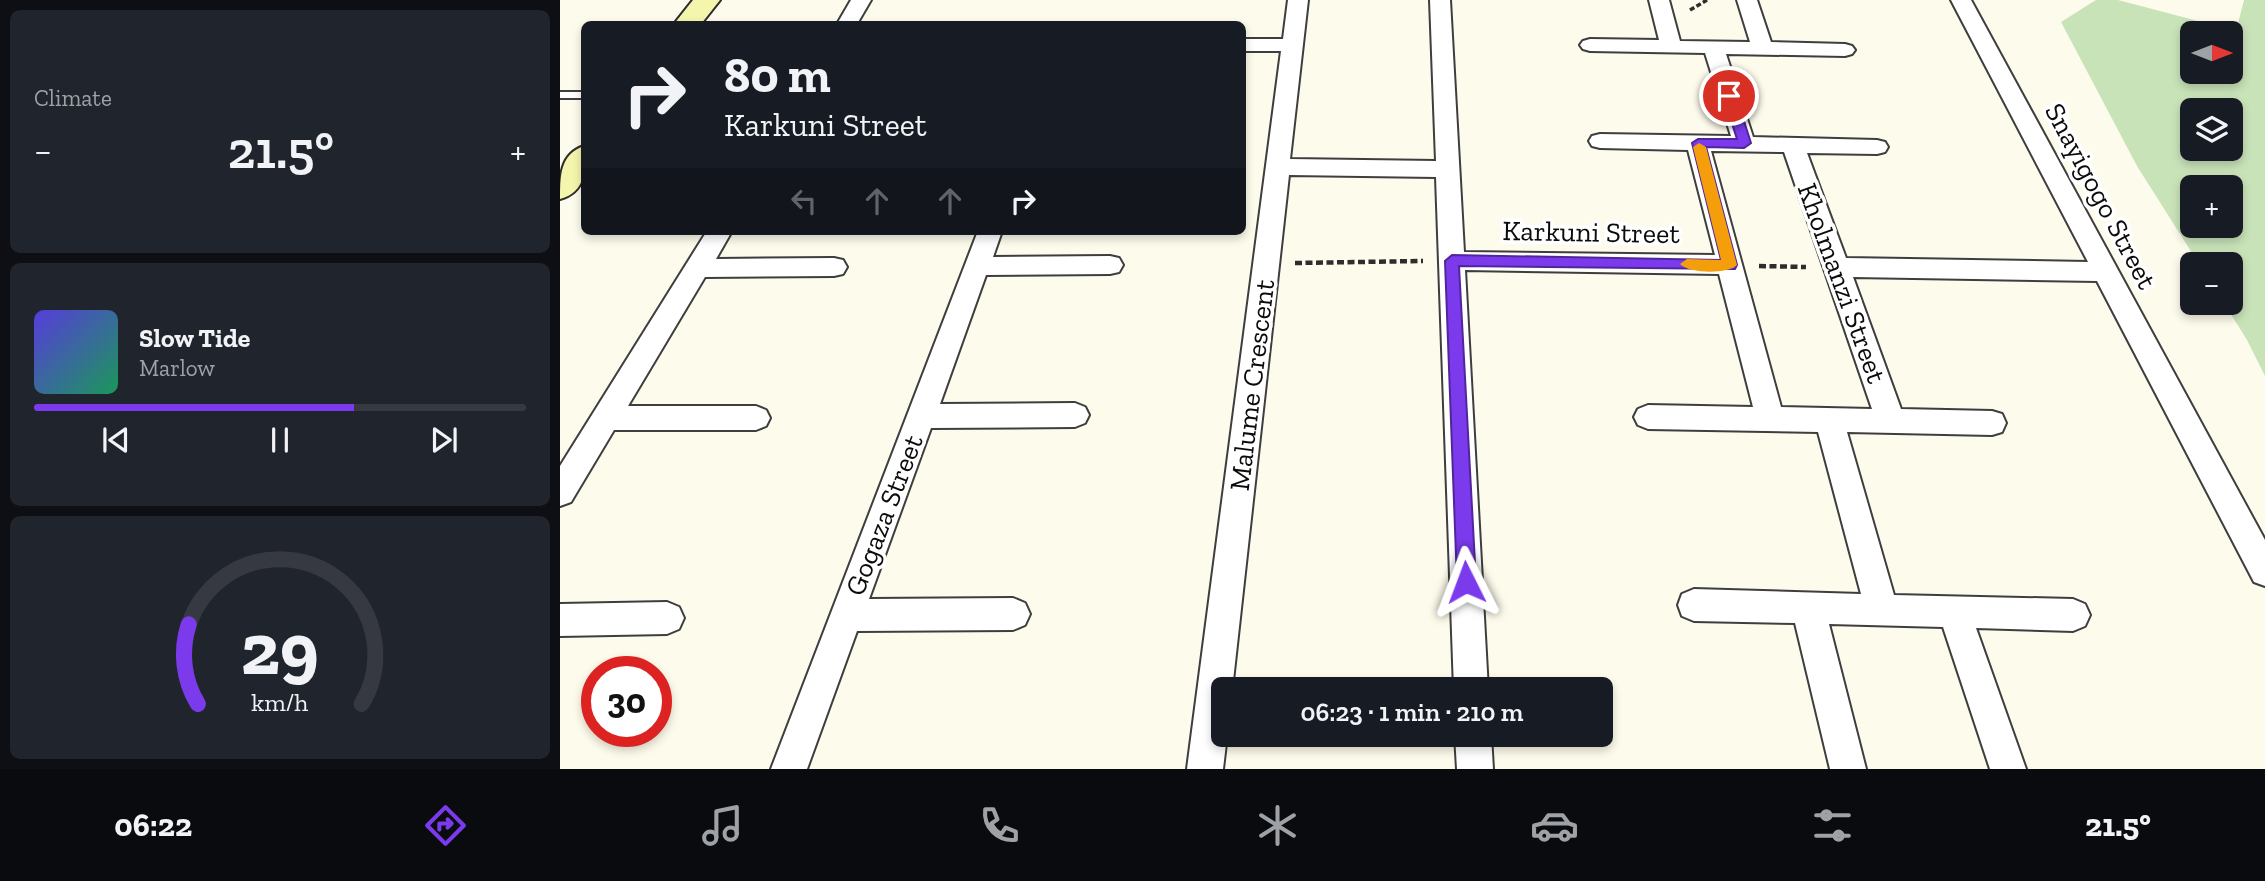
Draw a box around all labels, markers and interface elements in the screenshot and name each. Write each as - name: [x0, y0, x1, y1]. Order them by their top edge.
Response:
- north arrow: [2180, 21, 2244, 84]
- map controls: [2180, 21, 2243, 315]
- text: 80 m: [724, 46, 831, 105]
- icon: right: [609, 49, 700, 140]
- pin: [1699, 66, 1759, 126]
- icon: arrive: [1710, 77, 1748, 115]
- text: Climate: [34, 84, 112, 112]
- street label: Snayigogo Street: [2038, 97, 2164, 295]
- button: layers: [2180, 98, 2243, 161]
- text: Karkuni Street: [724, 106, 927, 144]
- text: 21.5°: [228, 119, 334, 181]
- text: −: [34, 128, 52, 174]
- text: +: [510, 128, 526, 174]
- button: +: [2180, 175, 2243, 238]
- street label: Kholmanzi Street: [1791, 179, 1894, 388]
- icon: left: [785, 182, 823, 220]
- icon: ahead: [858, 182, 896, 220]
- icon: ahead: [931, 182, 969, 220]
- icon: right: [1004, 182, 1042, 220]
- street label: Karkuni Street: [1502, 214, 1681, 250]
- button: −: [2180, 252, 2243, 315]
- street label: Malume Crescent: [1223, 277, 1281, 493]
- text: Slow Tide: [139, 322, 250, 354]
- text: Marlow: [139, 354, 215, 382]
- icon: previous: [97, 421, 135, 459]
- icon: pause: [261, 421, 299, 459]
- icon: next: [425, 421, 463, 459]
- street label: Gogaza Street: [838, 430, 930, 600]
- position arrow: [1429, 545, 1503, 619]
- text: 29: [241, 605, 319, 693]
- speed limit sign: 30: [581, 656, 672, 747]
- text: km/h: [251, 686, 309, 716]
- text: 06:23 · 1 min · 210 m: [1300, 696, 1524, 728]
- icon: directions: [421, 801, 470, 850]
- icon: music: [698, 801, 747, 850]
- icon: phone: [975, 801, 1024, 850]
- icon: climate: [1253, 801, 1302, 850]
- icon: car: [1530, 801, 1579, 850]
- icon: filters: [1808, 801, 1857, 850]
- text: 06:22: [114, 806, 192, 844]
- text: 21.5°: [2085, 806, 2151, 844]

